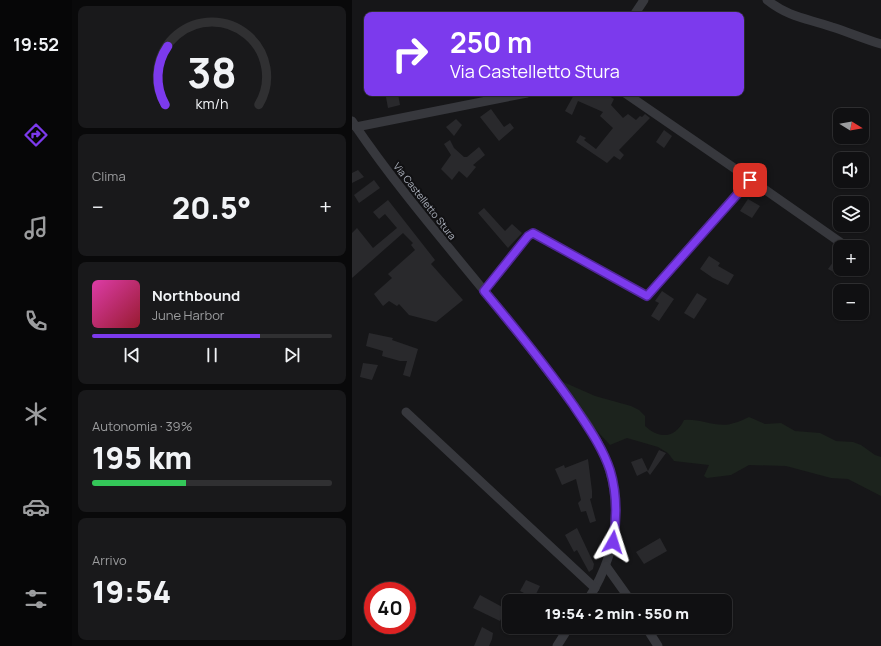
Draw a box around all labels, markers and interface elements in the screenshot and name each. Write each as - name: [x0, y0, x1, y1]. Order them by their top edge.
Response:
- text: 250 m: [450, 23, 532, 61]
- icon: right: [384, 28, 436, 80]
- text: 19:52: [13, 32, 59, 56]
- text: 38: [187, 44, 237, 100]
- text: Via Castelletto Stura: [450, 59, 620, 83]
- text: km/h: [195, 94, 229, 113]
- north arrow: [833, 108, 869, 144]
- map controls: [833, 108, 869, 320]
- icon: directions: [22, 121, 50, 149]
- button: sound: [833, 152, 869, 188]
- street label: Via Castelletto Stura: [390, 160, 460, 242]
- pin: [733, 163, 767, 197]
- text: Clima: [92, 167, 126, 185]
- icon: arrive: [739, 169, 761, 191]
- text: 20.5°: [172, 187, 251, 228]
- text: −: [92, 192, 104, 222]
- text: +: [319, 192, 332, 222]
- button: layers: [833, 196, 869, 232]
- icon: music: [22, 214, 50, 242]
- button: +: [833, 240, 869, 276]
- button: −: [833, 284, 869, 320]
- text: Northbound: [152, 285, 240, 306]
- text: June Harbor: [152, 306, 225, 324]
- icon: phone: [22, 307, 50, 335]
- icon: previous: [121, 344, 143, 366]
- icon: pause: [201, 344, 223, 366]
- icon: next: [281, 344, 303, 366]
- icon: climate: [22, 400, 50, 428]
- text: Autonomia · 39%: [92, 417, 192, 435]
- text: 195 km: [92, 437, 192, 478]
- icon: car: [22, 493, 50, 521]
- position arrow: [592, 521, 634, 563]
- text: Arrivo: [92, 551, 127, 569]
- text: 19:54: [92, 571, 171, 612]
- speed limit sign: 40: [364, 582, 416, 634]
- icon: filters: [22, 585, 50, 613]
- text: 19:54 · 2 min · 550 m: [545, 603, 689, 624]

